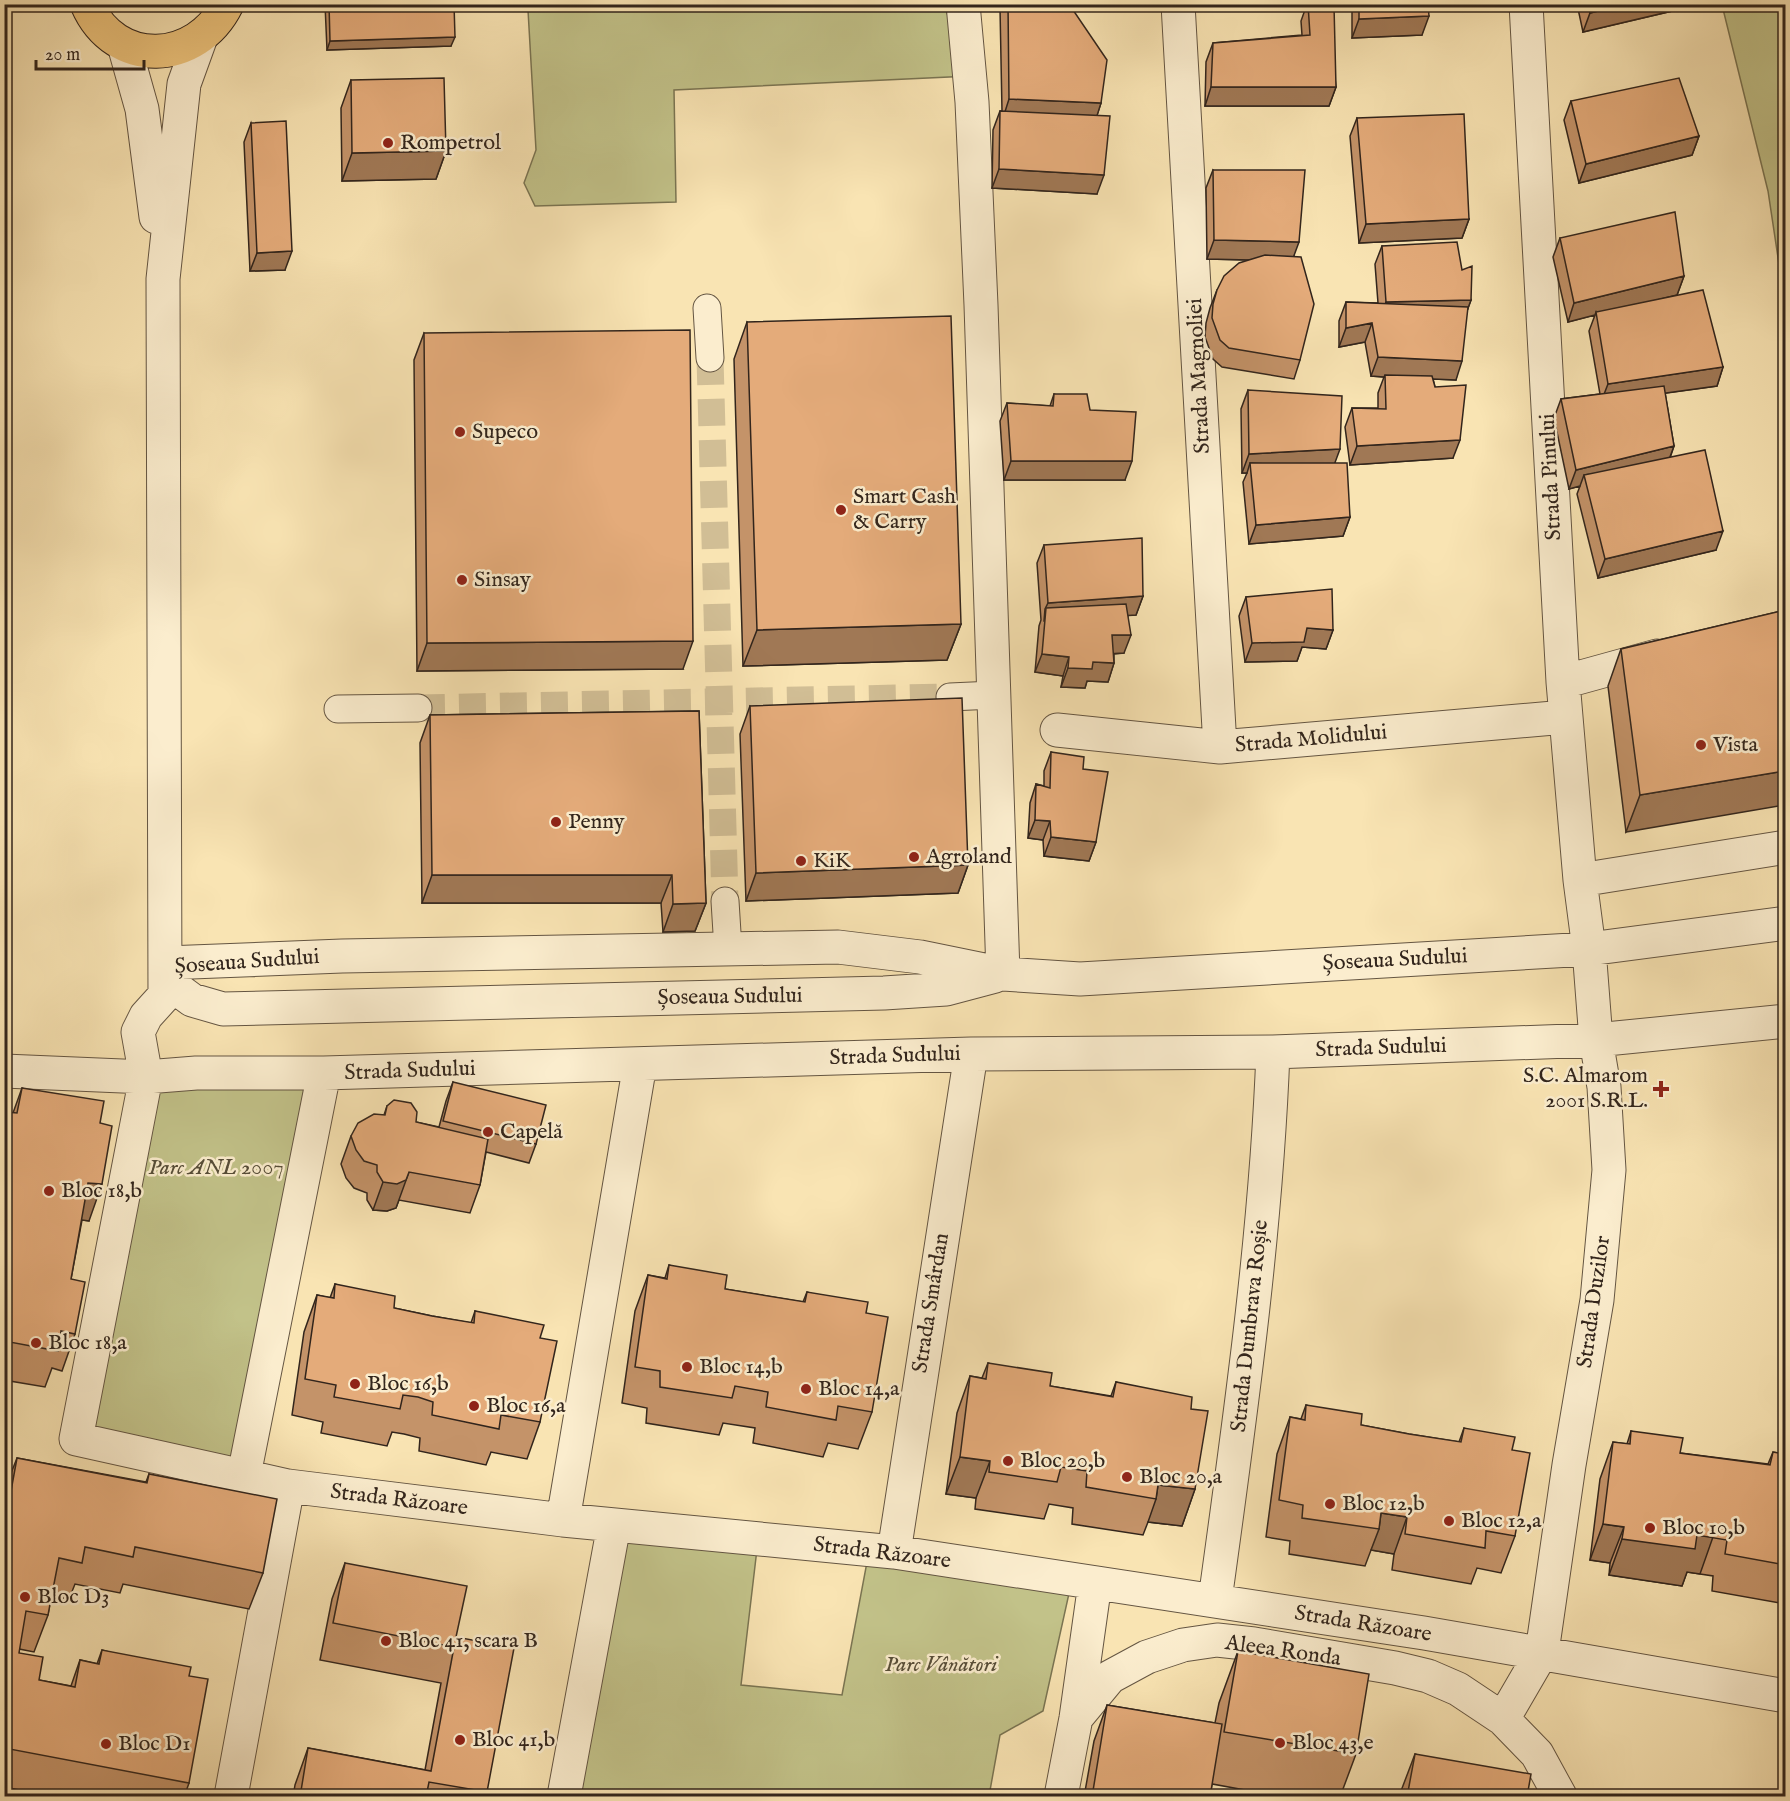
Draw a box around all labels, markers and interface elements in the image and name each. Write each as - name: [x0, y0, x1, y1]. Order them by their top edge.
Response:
- scale bar: [36, 33, 144, 71]
- text: 20 m: [45, 44, 80, 67]
- place label: Rompetrol: [400, 129, 501, 157]
- marker: Rompetrol: [381, 136, 395, 150]
- street label: Strada Magnoliei: [1181, 297, 1217, 455]
- street label: Strada Pinului: [1534, 413, 1568, 541]
- place label: Supeco: [472, 418, 538, 446]
- marker: Supeco: [453, 425, 467, 439]
- place label: Smart Cash & Carry: [853, 483, 956, 536]
- marker: Smart Cash & Carry: [834, 503, 848, 517]
- place label: Sinsay: [474, 566, 531, 594]
- marker: Sinsay: [455, 573, 469, 587]
- street label: Strada Molidului: [1234, 718, 1388, 760]
- place label: Vista: [1712, 731, 1759, 759]
- marker: Vista: [1694, 738, 1708, 752]
- place label: Penny: [568, 808, 625, 836]
- marker: Penny: [549, 815, 563, 829]
- place label: Agroland: [925, 843, 1012, 871]
- place label: KiK: [813, 847, 852, 875]
- marker: Agroland: [907, 850, 921, 864]
- marker: KiK: [794, 854, 808, 868]
- street label: Șoseaua Sudului: [1322, 942, 1468, 978]
- street label: Șoseaua Sudului: [174, 943, 321, 981]
- street label: Șoseaua Sudului: [657, 982, 803, 1012]
- street label: Strada Sudului: [1315, 1032, 1447, 1064]
- street label: Strada Sudului: [829, 1040, 961, 1072]
- street label: Strada Sudului: [344, 1055, 476, 1087]
- place label: S.C. Almarom 2001 S.R.L.: [1523, 1062, 1648, 1115]
- marker: S.C. Almarom 2001 S.R.L.: [1652, 1080, 1670, 1098]
- place label: Capelă: [500, 1118, 563, 1146]
- marker: Capelă: [481, 1125, 495, 1139]
- park label: Parc ANL 2007: [148, 1154, 284, 1182]
- place label: Bloc 18,b: [61, 1177, 142, 1205]
- marker: Bloc 18,b: [42, 1184, 56, 1198]
- street label: Strada Dumbrava Roșie: [1225, 1218, 1275, 1434]
- street label: Strada Smârdan: [906, 1231, 956, 1375]
- street label: Strada Duzilor: [1571, 1234, 1617, 1370]
- place label: Bloc 18,a: [48, 1329, 127, 1357]
- marker: Bloc 18,a: [29, 1336, 43, 1350]
- place label: Bloc 14,b: [699, 1353, 783, 1381]
- marker: Bloc 14,b: [680, 1360, 694, 1374]
- place label: Bloc 16,b: [367, 1370, 449, 1398]
- place label: Bloc 14,a: [818, 1375, 900, 1403]
- marker: Bloc 16,b: [348, 1377, 362, 1391]
- marker: Bloc 14,a: [799, 1382, 813, 1396]
- place label: Bloc 16,a: [486, 1392, 566, 1420]
- marker: Bloc 16,a: [467, 1399, 481, 1413]
- place label: Bloc 20,b: [1020, 1447, 1106, 1475]
- marker: Bloc 20,b: [1001, 1454, 1015, 1468]
- place label: Bloc 20,a: [1139, 1463, 1223, 1491]
- marker: Bloc 20,a: [1120, 1470, 1134, 1484]
- street label: Strada Răzoare: [329, 1478, 469, 1522]
- place label: Bloc 12,b: [1342, 1490, 1425, 1518]
- marker: Bloc 12,b: [1323, 1497, 1337, 1511]
- place label: Bloc 12,a: [1461, 1507, 1542, 1535]
- marker: Bloc 12,a: [1442, 1514, 1456, 1528]
- place label: Bloc 10,b: [1662, 1514, 1745, 1542]
- marker: Bloc 10,b: [1643, 1521, 1657, 1535]
- street label: Strada Răzoare: [812, 1531, 952, 1575]
- place label: Bloc D3: [37, 1583, 109, 1611]
- marker: Bloc D3: [18, 1590, 32, 1604]
- street label: Strada Răzoare: [1292, 1599, 1434, 1649]
- place label: Bloc 41, scara B: [398, 1627, 538, 1655]
- street label: Aleea Ronda: [1222, 1629, 1343, 1673]
- marker: Bloc 41, scara B: [379, 1634, 393, 1648]
- park label: Parc Vânători: [885, 1651, 999, 1679]
- place label: Bloc 41,b: [472, 1726, 555, 1754]
- place label: Bloc 43,e: [1292, 1729, 1374, 1757]
- place label: Bloc D1: [118, 1730, 190, 1758]
- marker: Bloc 41,b: [453, 1733, 467, 1747]
- marker: Bloc 43,e: [1273, 1736, 1287, 1750]
- marker: Bloc D1: [99, 1737, 113, 1751]

